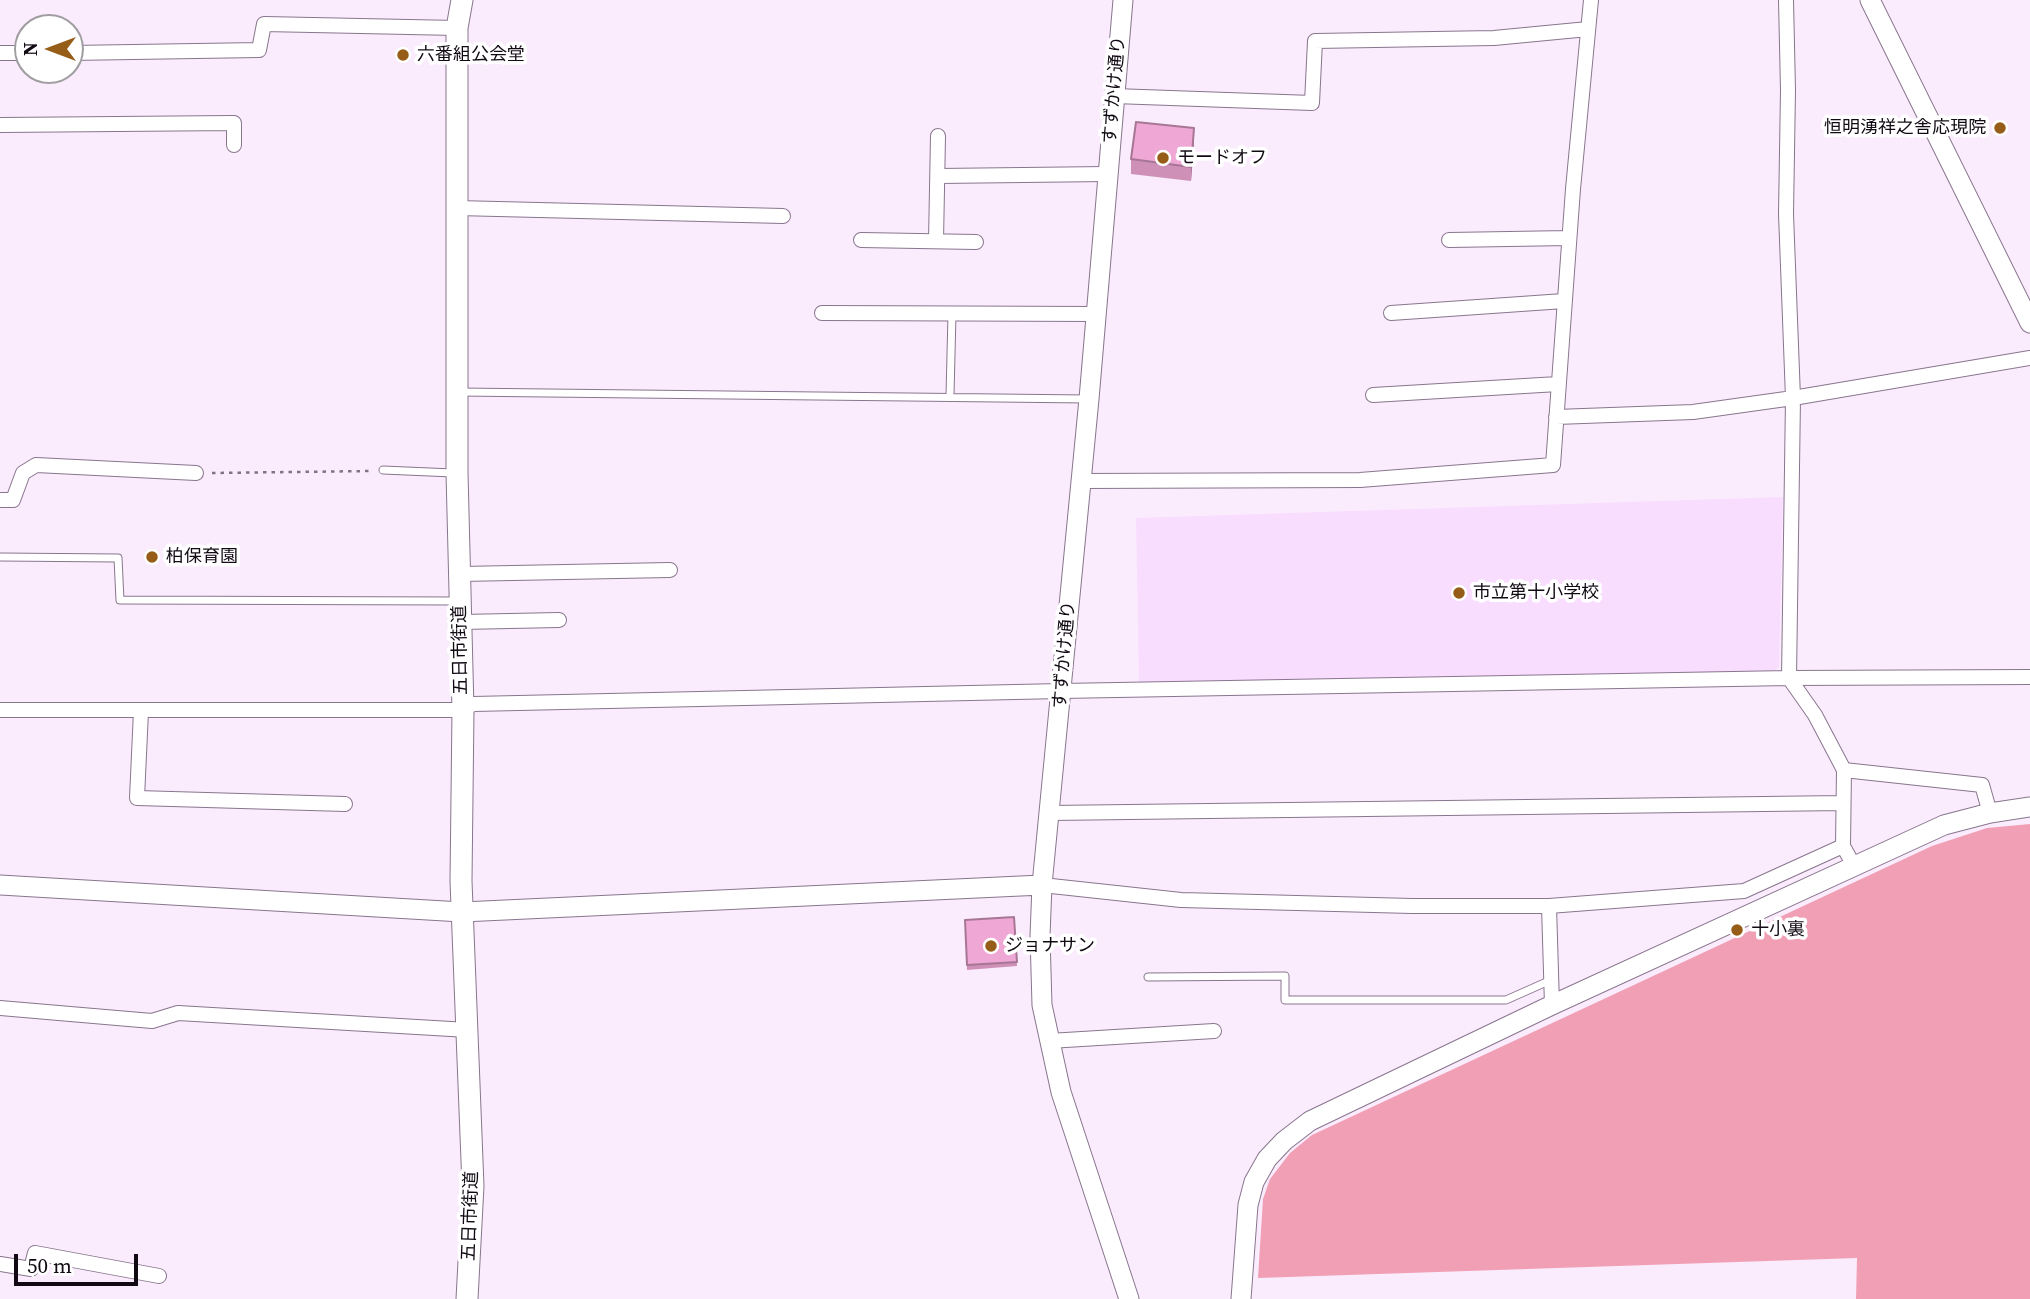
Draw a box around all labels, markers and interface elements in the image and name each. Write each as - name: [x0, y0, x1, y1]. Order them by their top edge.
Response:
- north arrow: [14, 14, 84, 84]
- street label: すずかけ通り: [1100, 35, 1130, 145]
- text: N: [17, 42, 43, 56]
- place label: 六番組公会堂: [417, 44, 525, 66]
- marker: 六番組公会堂: [395, 47, 411, 63]
- place label: 恒明湧祥之舎応現院: [1824, 117, 1986, 139]
- marker: 恒明湧祥之舎応現院: [1992, 120, 2008, 136]
- place label: モードオフ: [1177, 147, 1267, 169]
- marker: モードオフ: [1155, 150, 1171, 166]
- place label: 柏保育園: [166, 546, 238, 568]
- marker: 柏保育園: [144, 549, 160, 565]
- place label: 市立第十小学校: [1473, 582, 1599, 604]
- marker: 市立第十小学校: [1451, 585, 1467, 601]
- street label: すずかけ通り: [1050, 600, 1080, 710]
- street label: 五日市街道: [449, 605, 473, 695]
- place label: 十小裏: [1751, 919, 1805, 941]
- marker: 十小裏: [1729, 922, 1745, 938]
- place label: ジョナサン: [1005, 935, 1095, 957]
- marker: ジョナサン: [983, 938, 999, 954]
- street label: 五日市街道: [459, 1171, 483, 1261]
- scale bar: [18, 1240, 142, 1284]
- text: 50 m: [27, 1251, 72, 1280]

